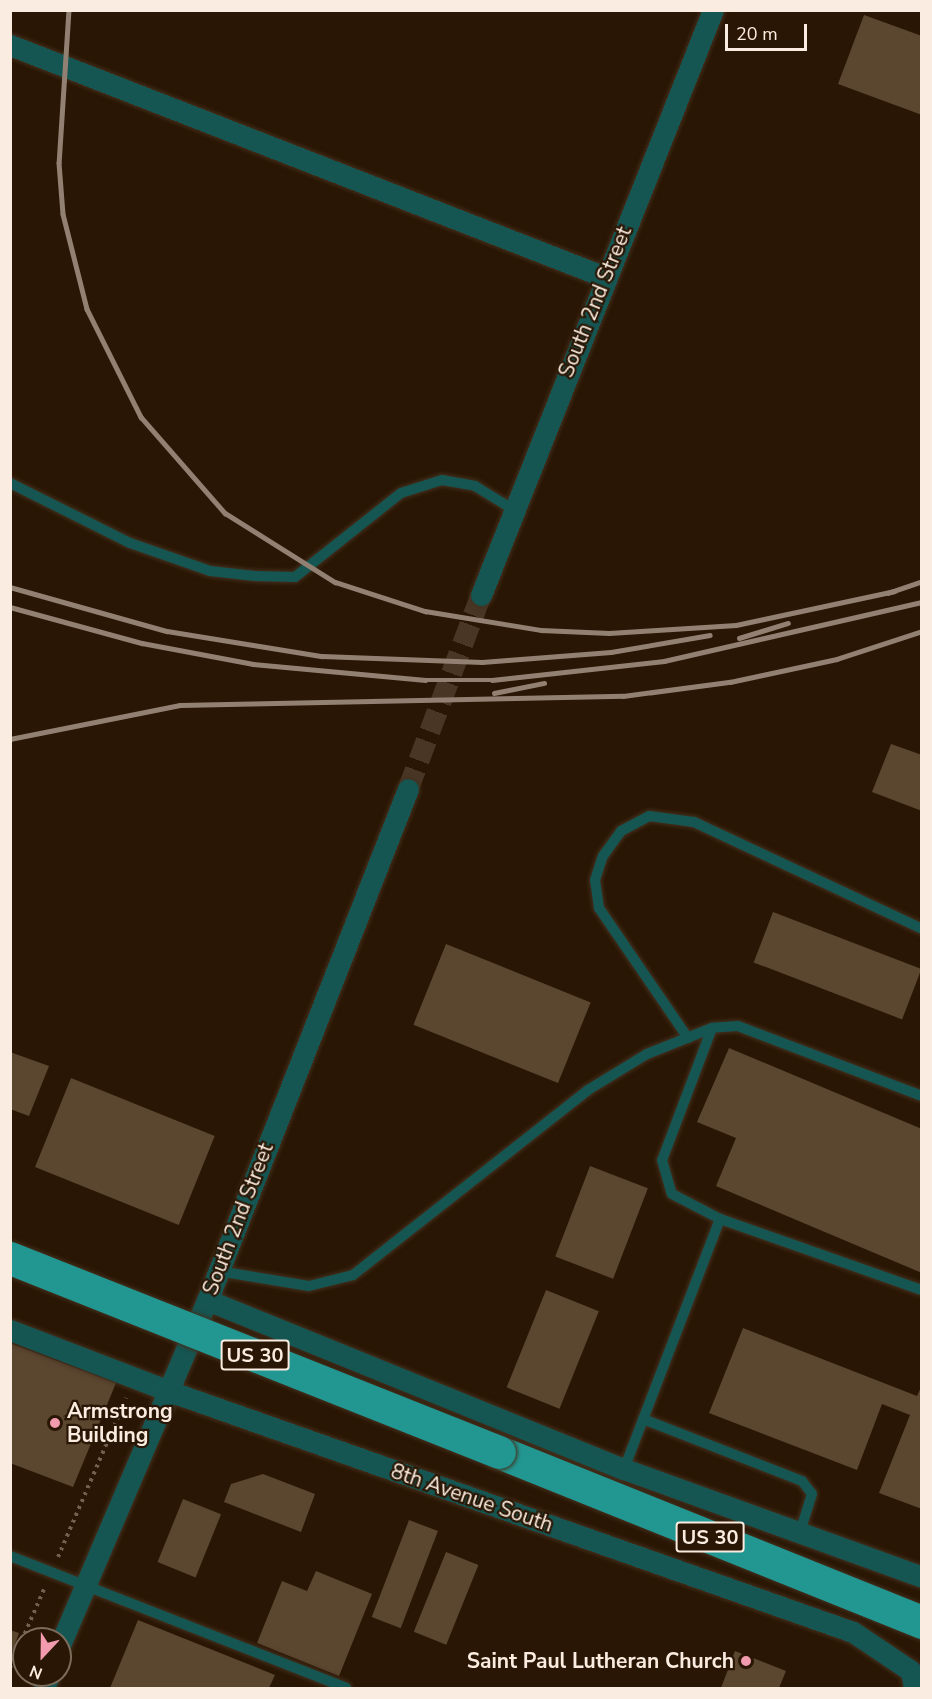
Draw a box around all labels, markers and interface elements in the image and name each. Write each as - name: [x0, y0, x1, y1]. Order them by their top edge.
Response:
- scale bar: [728, 12, 810, 50]
- text: 20 m: [736, 22, 778, 46]
- street label: South 2nd Street: [553, 223, 637, 381]
- street label: South 2nd Street: [197, 1140, 279, 1298]
- road number: US 30: [220, 1338, 290, 1372]
- place label: Armstrong Building: [67, 1398, 173, 1448]
- marker: Armstrong Building: [48, 1416, 62, 1430]
- street label: 8th Avenue South: [388, 1458, 556, 1538]
- road number: US 30: [676, 1520, 744, 1554]
- north arrow: [12, 1627, 72, 1687]
- place label: Saint Paul Lutheran Church: [467, 1648, 734, 1674]
- marker: Saint Paul Lutheran Church: [739, 1654, 753, 1668]
- text: N: [26, 1659, 46, 1684]

